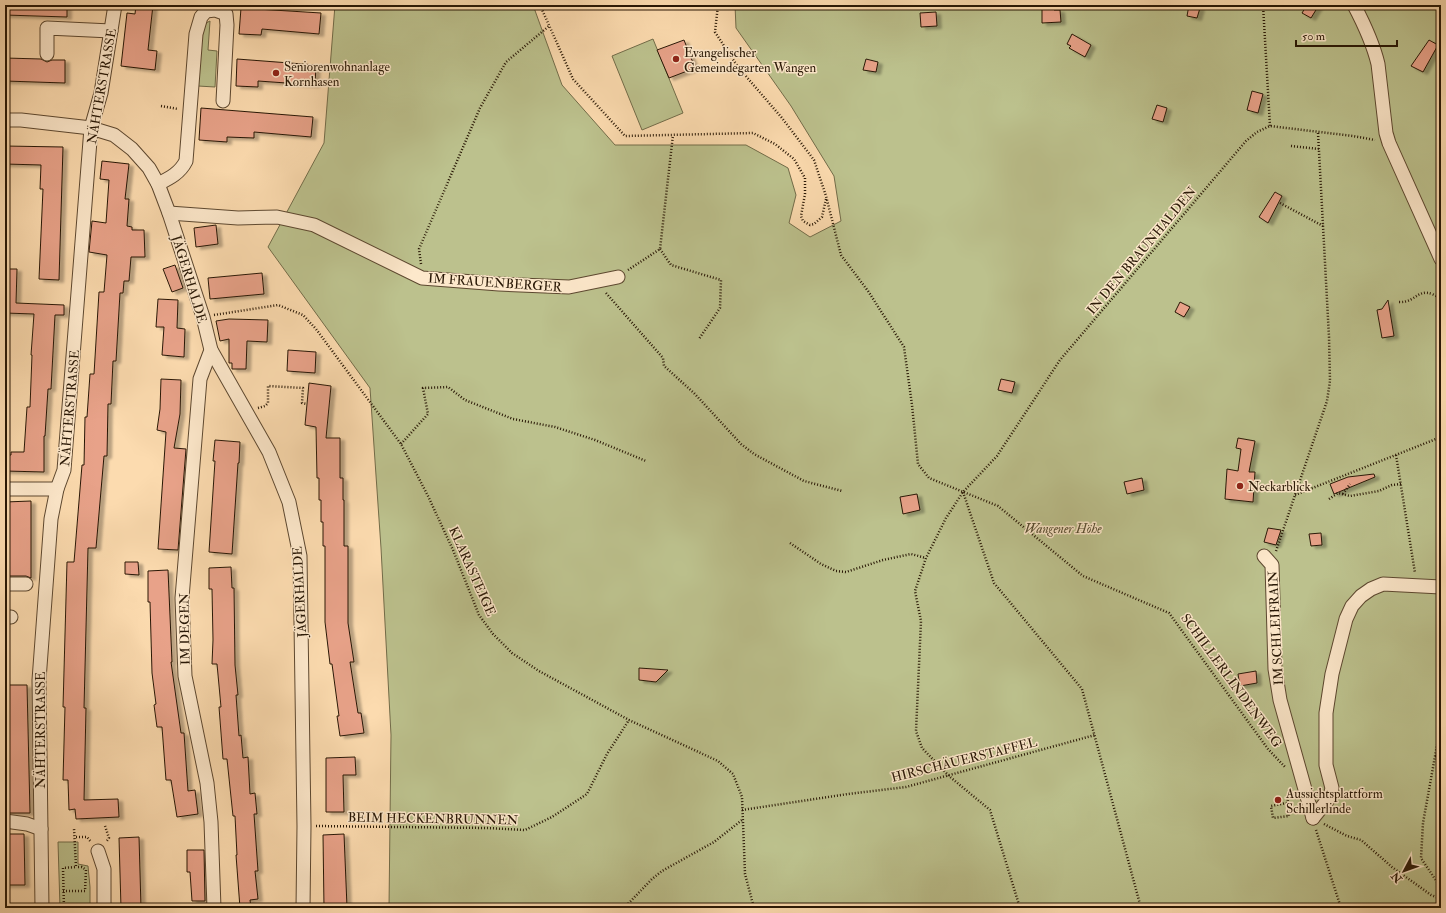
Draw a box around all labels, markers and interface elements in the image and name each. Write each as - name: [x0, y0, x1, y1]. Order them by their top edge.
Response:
- scale bar: [1296, 22, 1397, 48]
- street label: NÄHTERSTRASSE: [84, 27, 120, 145]
- text: 50 m: [1302, 29, 1326, 44]
- place label: Evangelischer Gemeindegarten Wangen: [684, 45, 816, 76]
- marker: Evangelischer Gemeindegarten Wangen: [671, 54, 681, 64]
- place label: Seniorenwohnanlage Kornhasen: [284, 59, 391, 90]
- marker: Seniorenwohnanlage Kornhasen: [271, 68, 281, 78]
- street label: IN DEN BRAUNHALDEN: [1084, 183, 1200, 318]
- street label: JÄGERHALDE: [168, 232, 210, 325]
- street label: IM FRAUENBERGER: [427, 270, 563, 296]
- street label: NÄHTERSTRASSE: [57, 349, 83, 467]
- place label: Neckarblick: [1248, 479, 1312, 495]
- marker: Neckarblick: [1235, 481, 1245, 491]
- park label: Wangener Höhe: [1024, 521, 1102, 537]
- street label: KLARASTEIGE: [445, 524, 499, 619]
- street label: JÄGERHALDE: [290, 546, 310, 639]
- street label: IM SCHLEIFRAIN: [1265, 570, 1287, 686]
- street label: IM DEGEN: [176, 592, 194, 665]
- street label: SCHILLERLINDENWEG: [1177, 611, 1285, 751]
- street label: NÄHTERSTRASSE: [33, 672, 49, 788]
- street label: HIRSCHÄUERSTAFFEL: [890, 734, 1039, 786]
- place label: Aussichtsplattform Schillerlinde: [1285, 786, 1383, 817]
- marker: Aussichtsplattform Schillerlinde: [1273, 795, 1283, 805]
- street label: BEIM HECKENBRUNNEN: [348, 810, 519, 828]
- north arrow: [1384, 851, 1424, 891]
- text: N: [1388, 868, 1406, 886]

